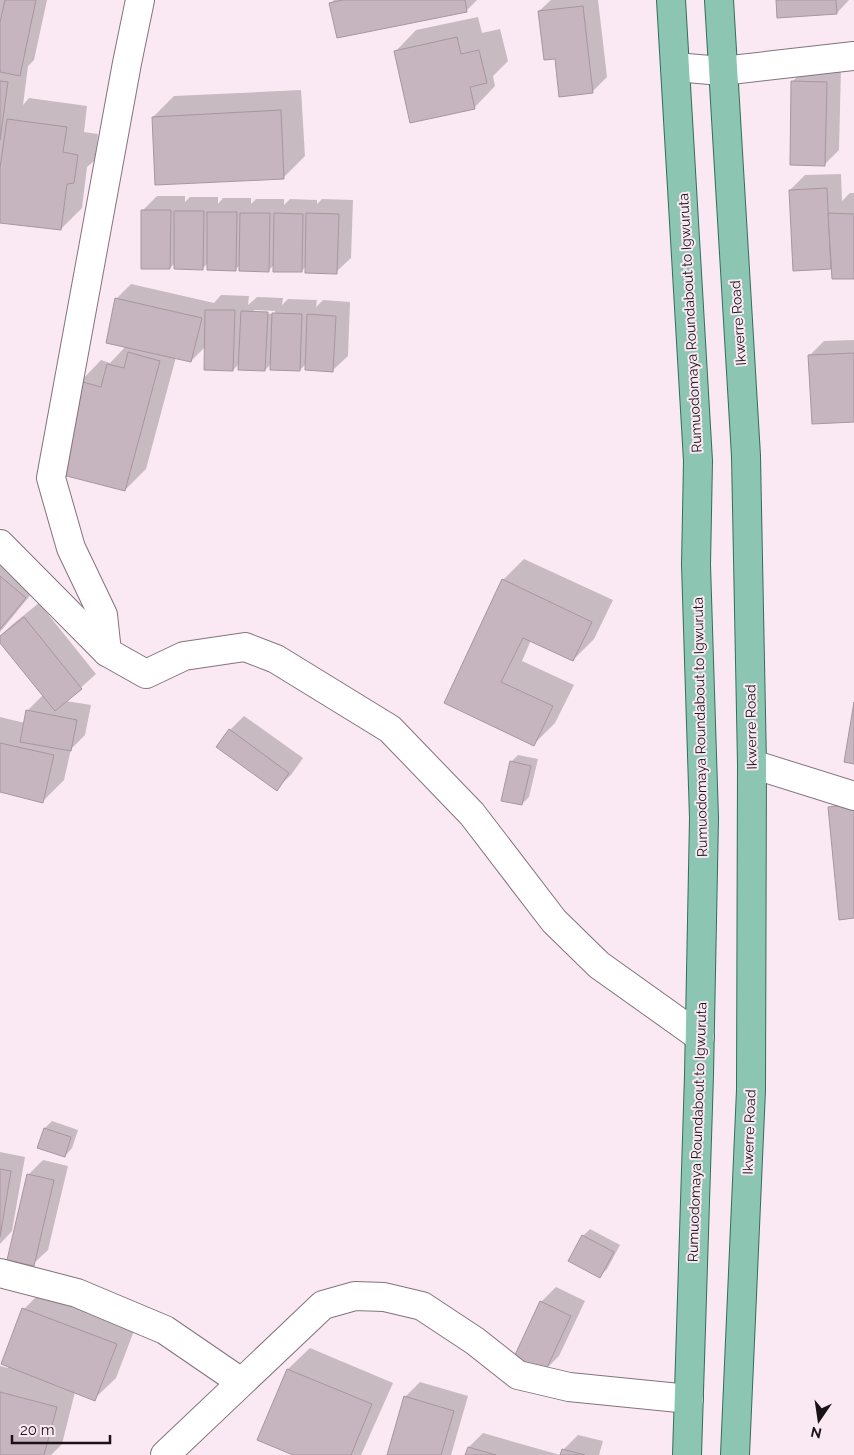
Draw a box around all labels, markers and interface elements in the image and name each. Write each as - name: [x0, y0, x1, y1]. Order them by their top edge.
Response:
- street label: Rumuodomaya Roundabout to Igwuruta: [675, 193, 705, 453]
- street label: Ikwerre Road: [727, 280, 749, 366]
- street label: Rumuodomaya Roundabout to Igwuruta: [690, 597, 710, 857]
- street label: Ikwerre Road: [742, 684, 760, 770]
- street label: Rumuodomaya Roundabout to Igwuruta: [684, 1002, 710, 1262]
- street label: Ikwerre Road: [740, 1089, 758, 1175]
- north arrow: [794, 1395, 844, 1445]
- scale bar: [12, 1412, 110, 1444]
- text: 20 m: [20, 1421, 55, 1439]
- text: N: [809, 1424, 823, 1442]

